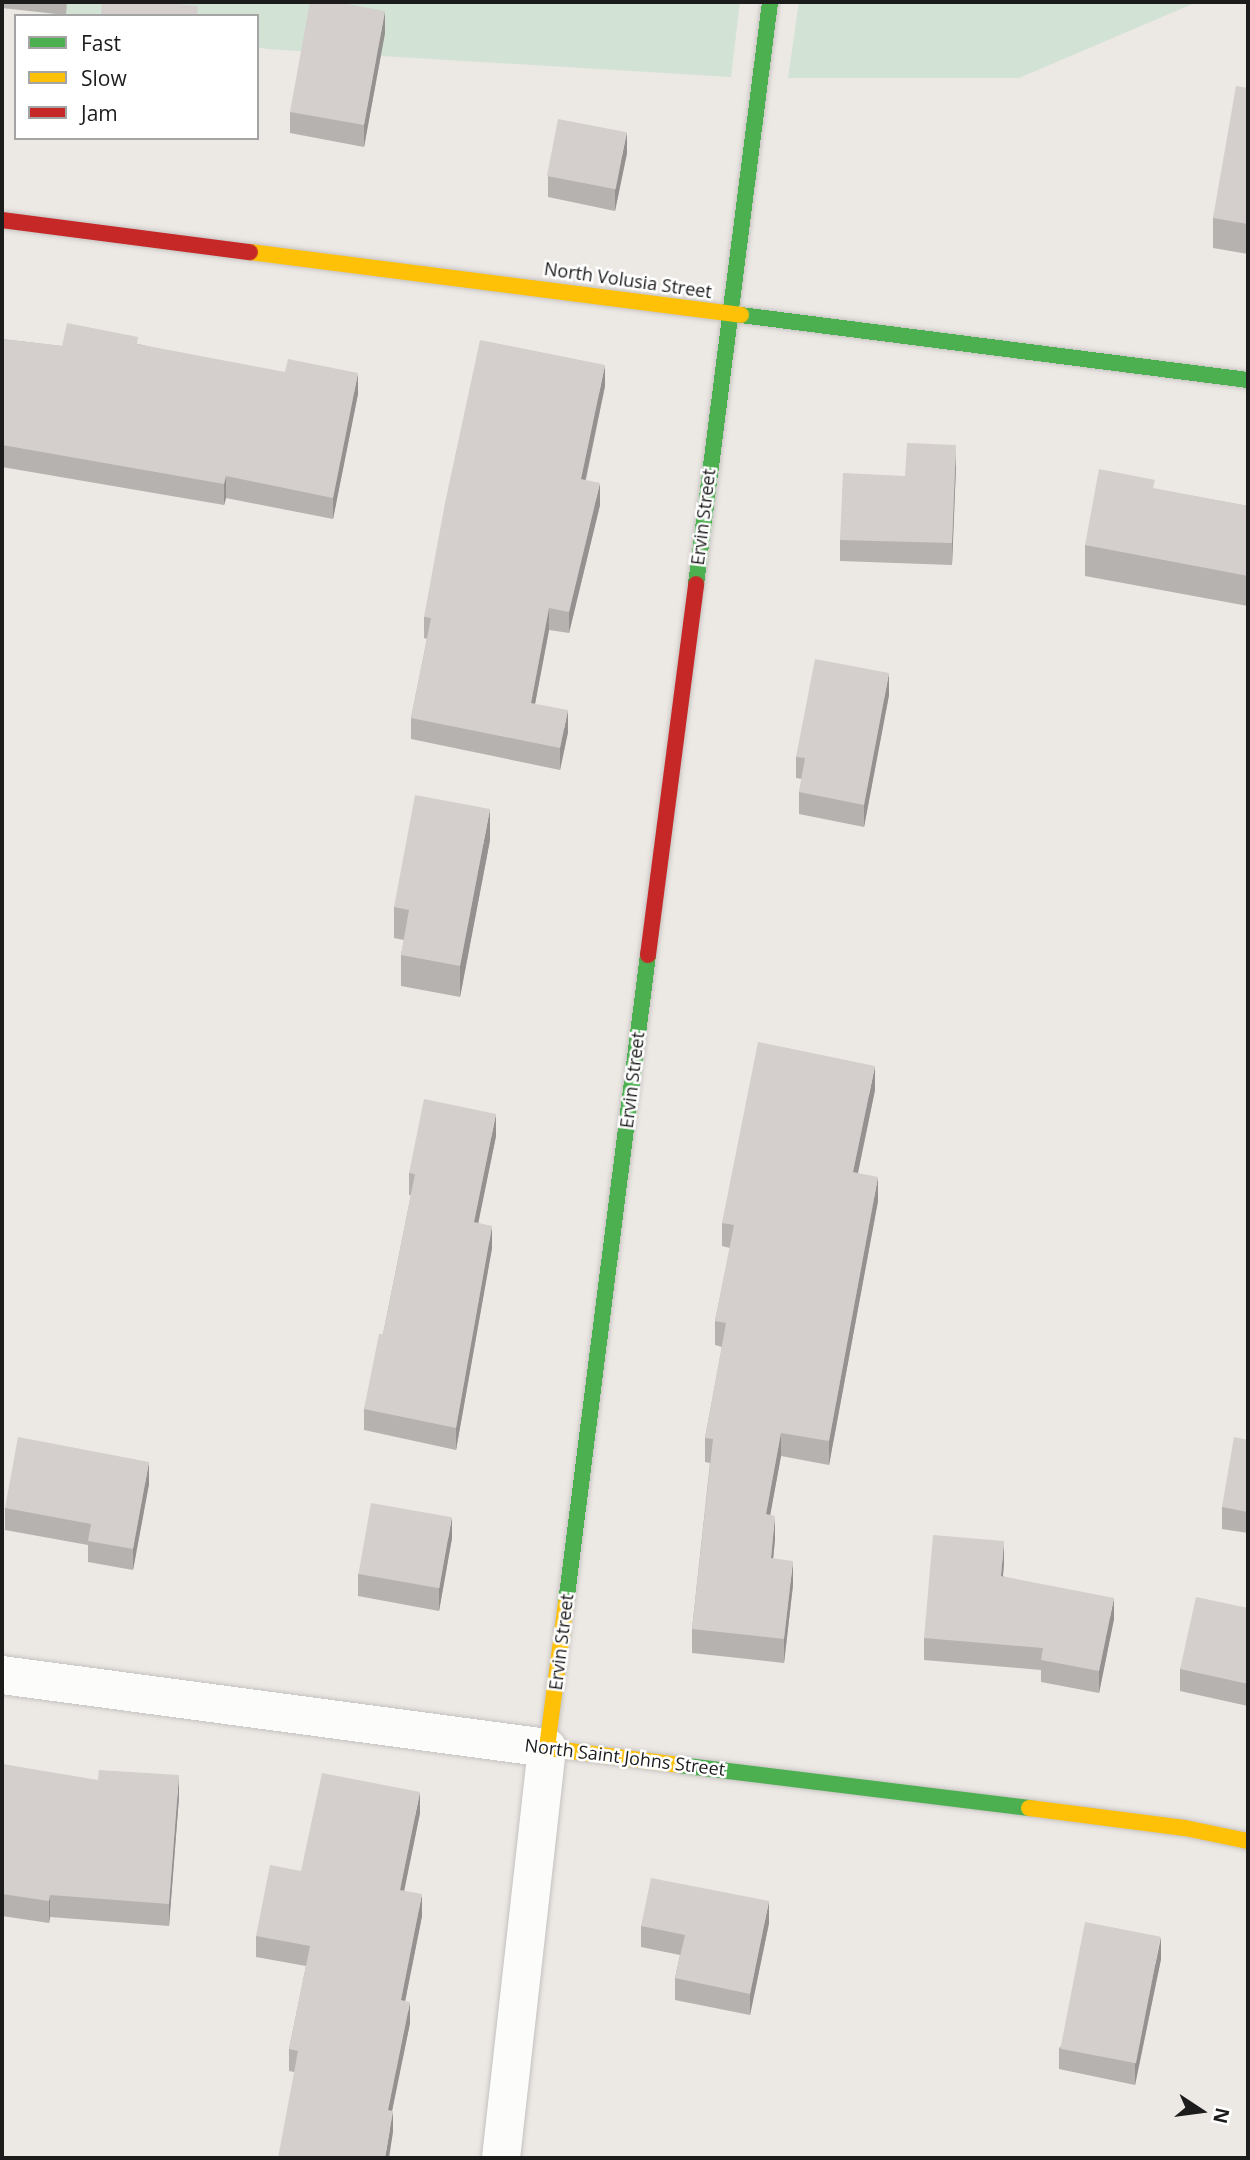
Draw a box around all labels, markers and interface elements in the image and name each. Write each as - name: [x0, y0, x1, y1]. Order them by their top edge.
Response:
- legend: [14, 14, 259, 140]
- text: Fast: [81, 29, 121, 57]
- text: Slow: [81, 64, 127, 92]
- text: Jam: [81, 99, 118, 127]
- street label: North Volusia Street: [543, 258, 713, 302]
- street label: Ervin Street: [686, 468, 720, 566]
- street label: Ervin Street: [615, 1031, 649, 1129]
- street label: Ervin Street: [544, 1593, 578, 1691]
- street label: North Saint Johns Street: [524, 1734, 726, 1780]
- north arrow: [1166, 2076, 1236, 2146]
- text: N: [1207, 2105, 1236, 2126]

